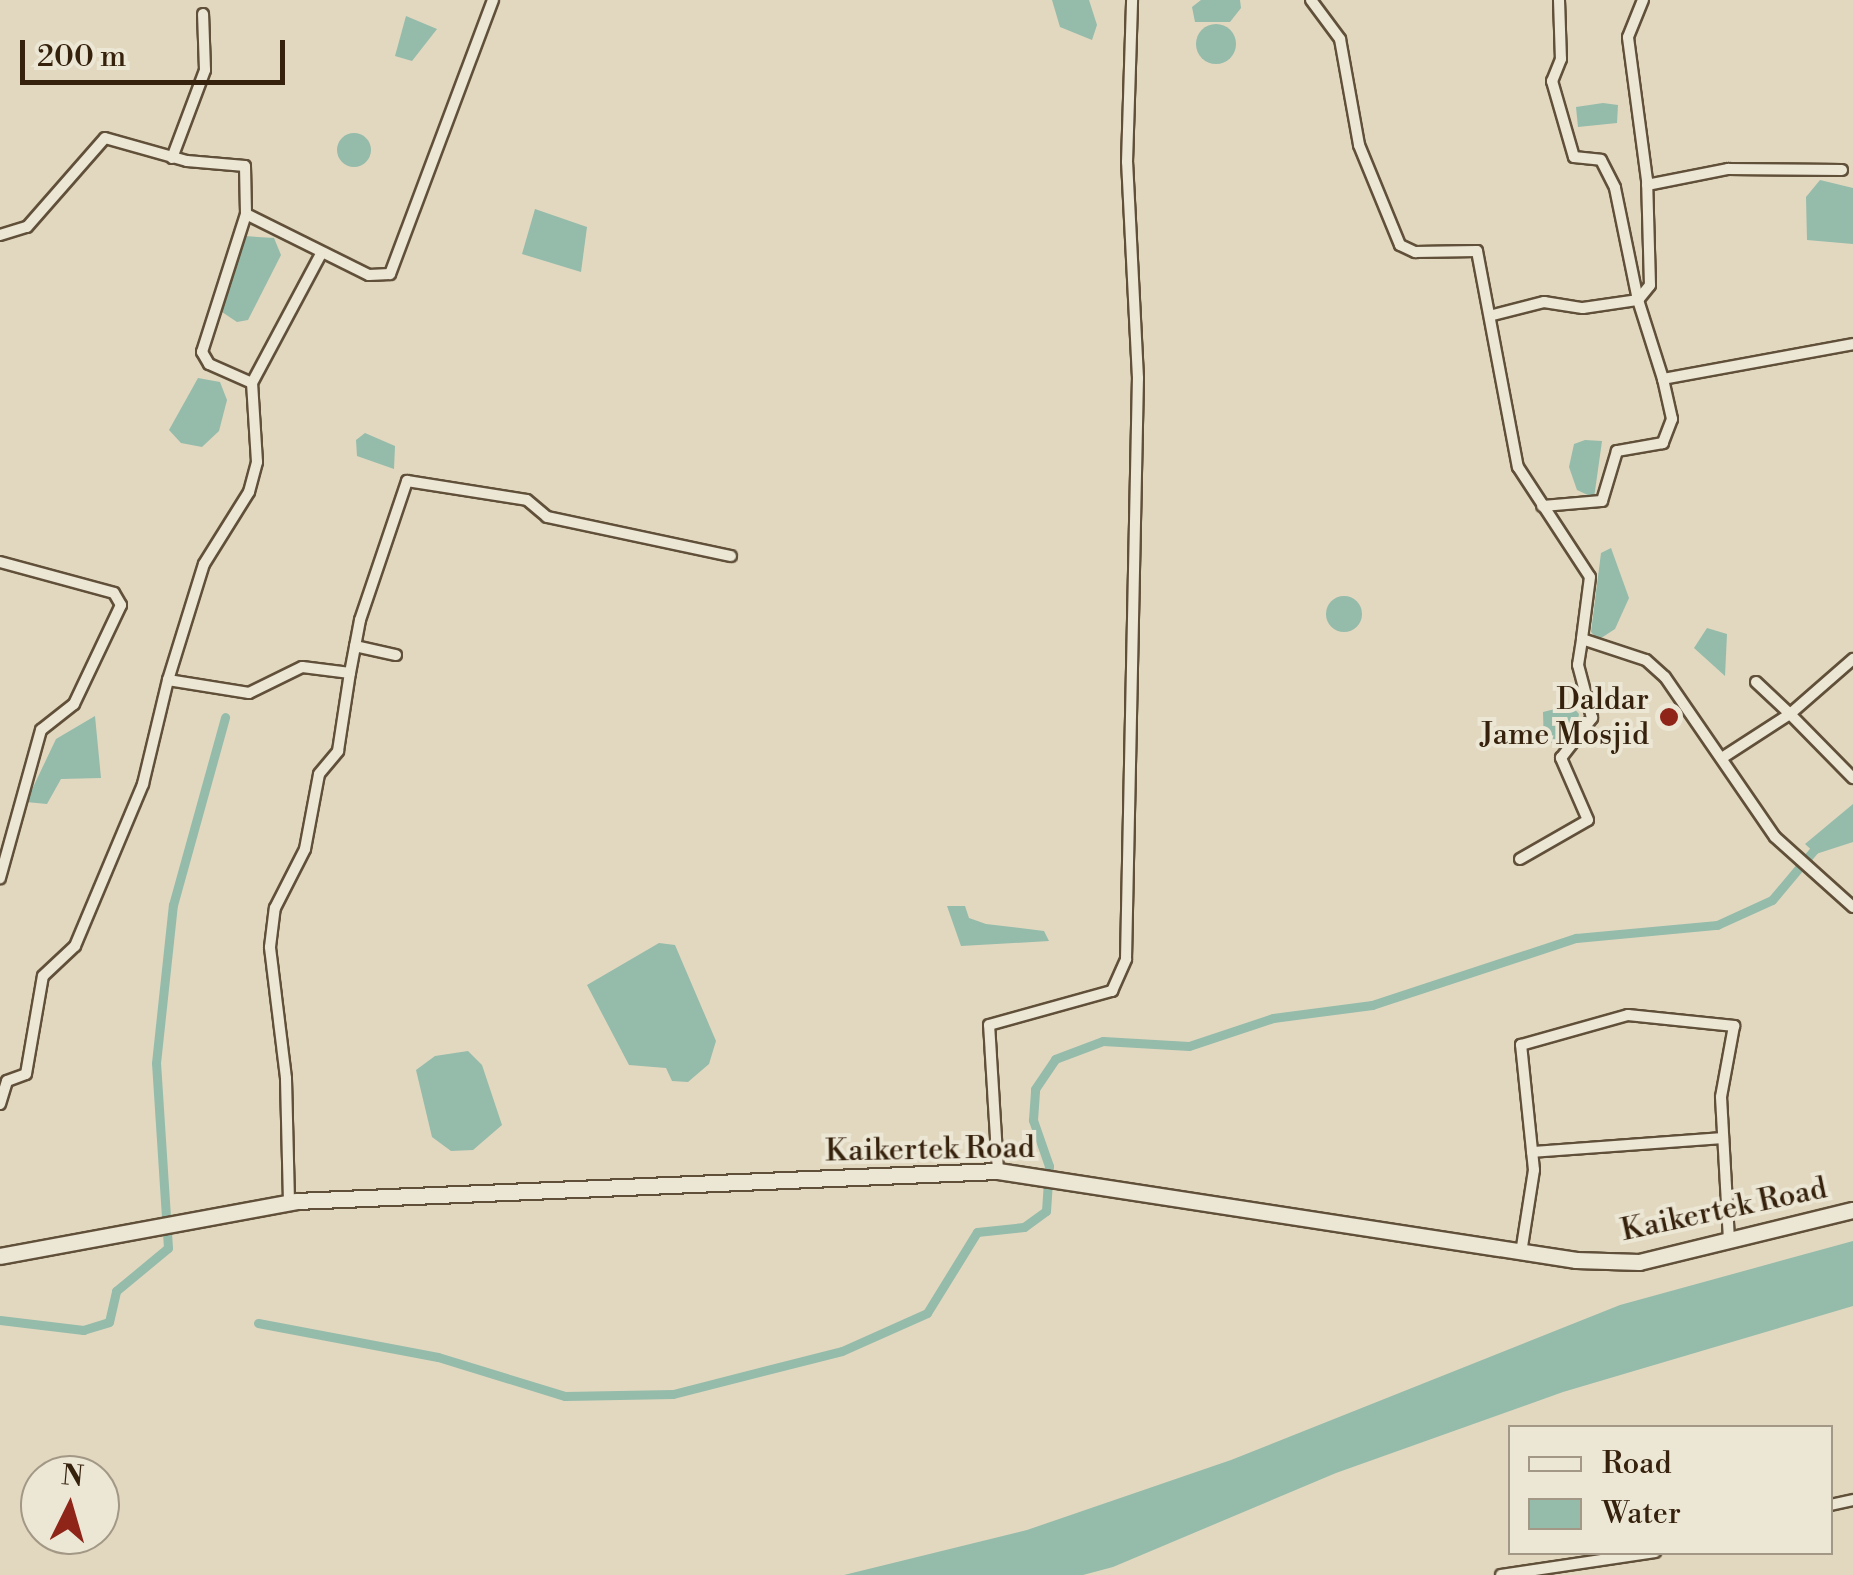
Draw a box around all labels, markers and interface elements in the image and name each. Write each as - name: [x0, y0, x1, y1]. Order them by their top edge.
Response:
- scale bar: [25, 20, 290, 82]
- text: 200 m: [37, 38, 126, 76]
- place label: Daldar Jame Mosjid: [1480, 682, 1649, 752]
- marker: Daldar Jame Mosjid: [1658, 706, 1680, 728]
- street label: Kaikertek Road: [825, 1130, 1035, 1170]
- street label: Kaikertek Road: [1618, 1171, 1830, 1249]
- legend: [1508, 1425, 1833, 1555]
- text: Road: [1602, 1445, 1672, 1483]
- north arrow: [20, 1455, 120, 1555]
- text: N: [60, 1458, 85, 1495]
- text: Water: [1602, 1495, 1681, 1533]

